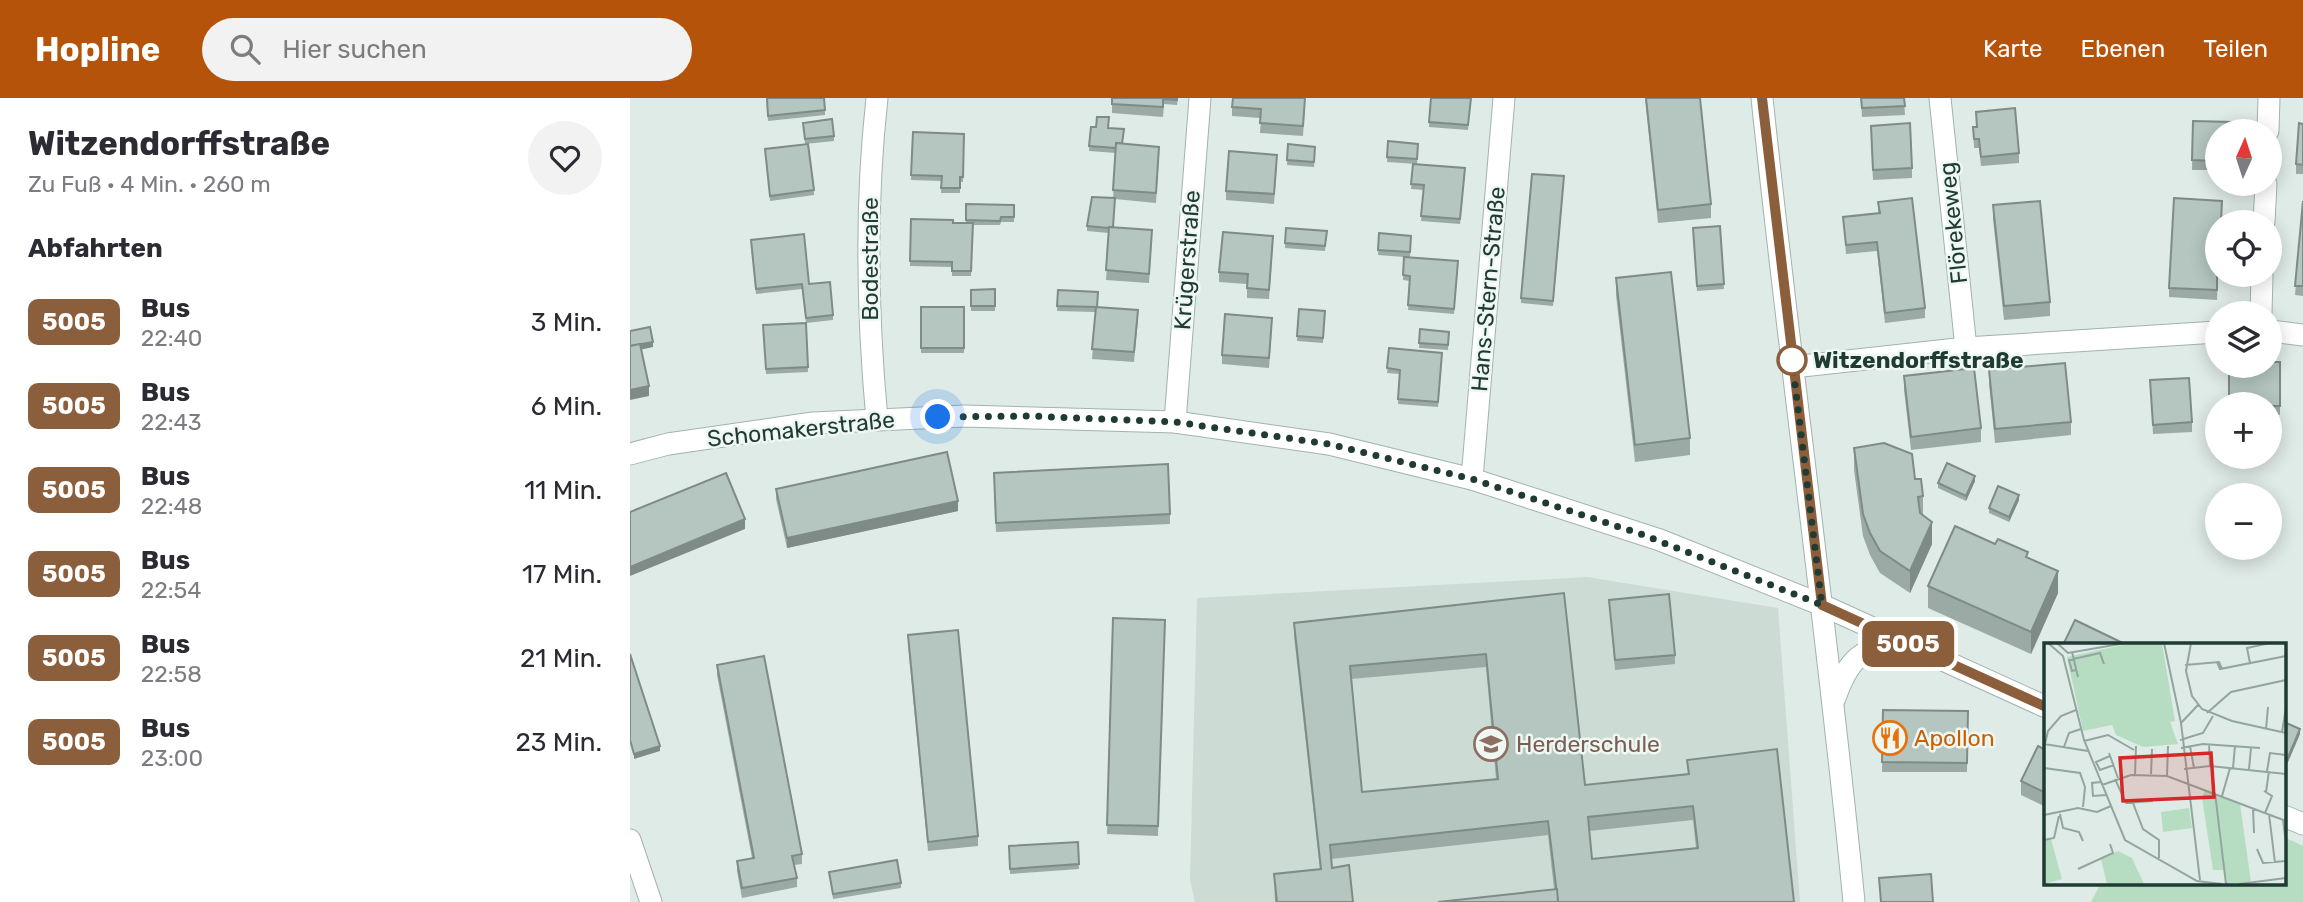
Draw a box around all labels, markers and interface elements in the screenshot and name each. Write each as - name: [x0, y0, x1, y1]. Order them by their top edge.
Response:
- search box: [202, 18, 692, 81]
- text: Hopline: [35, 30, 160, 69]
- icon: search: [226, 30, 264, 68]
- text: Hier suchen: [282, 34, 427, 65]
- text: Karte: [1983, 35, 2043, 63]
- text: Ebenen: [2081, 35, 2165, 63]
- text: Teilen: [2203, 35, 2268, 63]
- north arrow: [2205, 119, 2282, 196]
- map controls: [2205, 119, 2282, 560]
- button: heart: [528, 121, 602, 195]
- text: Witzendorffstraße: [28, 124, 330, 163]
- street label: Flörekeweg: [1933, 161, 1973, 285]
- text: Zu Fuß · 4 Min. · 260 m: [28, 170, 271, 198]
- street label: Hans-Stern-Straße: [1465, 185, 1511, 393]
- street label: Krügerstraße: [1168, 189, 1206, 331]
- street label: Bodestraße: [856, 197, 884, 321]
- button: locate: [2205, 210, 2282, 287]
- text: Abfahrten: [28, 233, 163, 264]
- text: Bus: [141, 293, 190, 324]
- button: layers: [2205, 301, 2282, 378]
- text: 3 Min.: [531, 307, 602, 338]
- text: 5005: [42, 308, 106, 336]
- text: 22:40: [141, 324, 202, 352]
- marker: Witzendorffstraße: [1777, 345, 1807, 375]
- place label: Witzendorffstraße: [1813, 346, 2024, 374]
- text: Bus: [141, 377, 190, 408]
- text: 6 Min.: [531, 391, 602, 422]
- text: 5005: [42, 392, 106, 420]
- button: +: [2205, 392, 2282, 469]
- your location: [920, 399, 955, 434]
- street label: Schomakerstraße: [706, 405, 896, 453]
- text: 22:43: [141, 408, 202, 436]
- text: Bus: [141, 461, 190, 492]
- text: 11 Min.: [524, 475, 602, 506]
- text: 5005: [42, 476, 106, 504]
- button: −: [2205, 483, 2282, 560]
- text: 22:48: [141, 492, 202, 520]
- text: Bus: [141, 545, 190, 576]
- text: 17 Min.: [522, 559, 602, 590]
- text: 5005: [42, 560, 106, 588]
- text: 22:54: [141, 576, 202, 604]
- line badge: 5005: [1859, 621, 1957, 667]
- text: Bus: [141, 629, 190, 660]
- text: 5005: [1876, 630, 1940, 658]
- text: 21 Min.: [520, 643, 602, 674]
- inset map: [2044, 643, 2286, 884]
- text: 5005: [42, 644, 106, 672]
- text: 22:58: [141, 660, 202, 688]
- text: Bus: [141, 713, 190, 744]
- restaurant icon: Apollon: [1871, 719, 1909, 757]
- place label: Apollon: [1914, 724, 1995, 752]
- school or university icon: Herderschule: [1472, 725, 1510, 763]
- text: 23 Min.: [515, 727, 602, 758]
- text: 5005: [42, 728, 106, 756]
- place label: Herderschule: [1516, 730, 1660, 758]
- text: 23:00: [141, 744, 203, 772]

